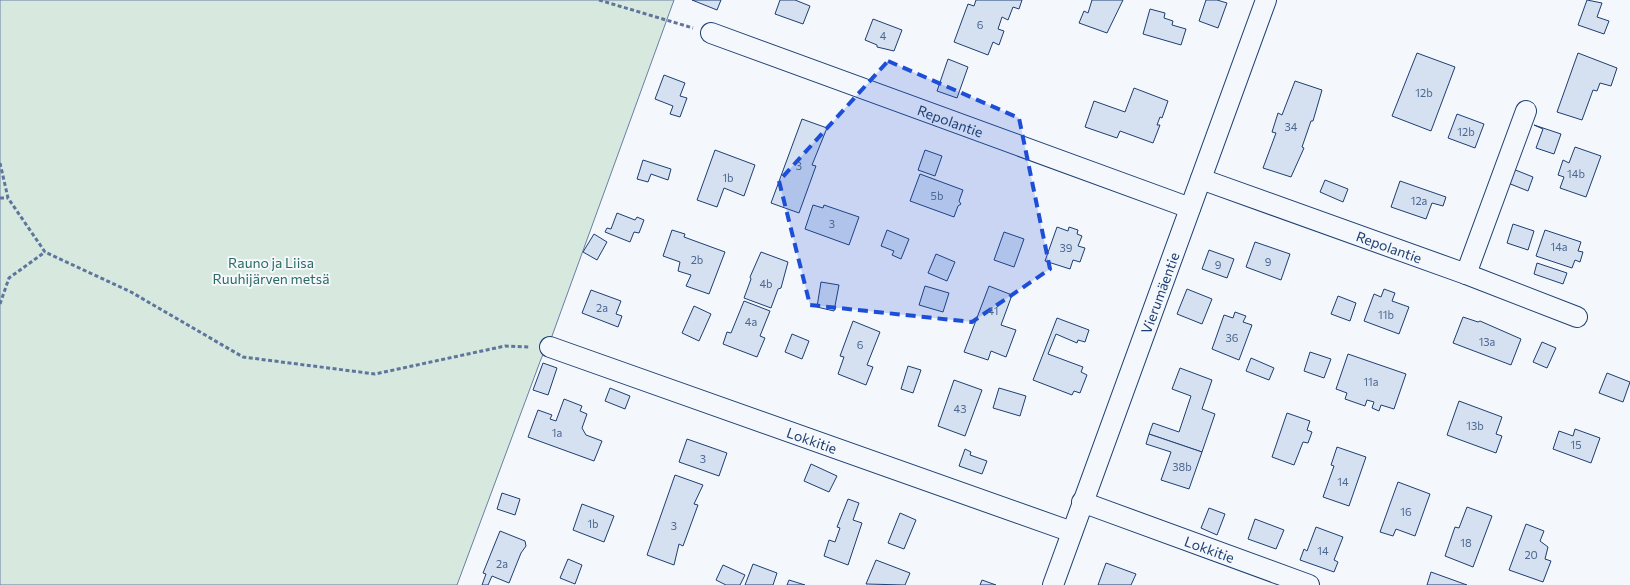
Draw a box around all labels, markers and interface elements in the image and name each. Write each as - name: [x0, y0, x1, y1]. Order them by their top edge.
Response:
- house number: 6: [977, 18, 984, 31]
- house number: 4: [880, 29, 887, 42]
- house number: 12b: [1415, 86, 1433, 99]
- street label: Repolantie: [915, 101, 986, 140]
- house number: 34: [1285, 120, 1298, 133]
- house number: 12b: [1457, 125, 1475, 138]
- house number: 3: [796, 159, 802, 172]
- house number: 14b: [1567, 167, 1585, 180]
- house number: 1b: [722, 171, 734, 184]
- house number: 5b: [931, 189, 943, 202]
- house number: 12a: [1411, 194, 1427, 207]
- house number: 3: [829, 217, 835, 230]
- street label: Repolantie: [1354, 227, 1424, 266]
- house number: 14a: [1550, 240, 1568, 253]
- house number: 39: [1060, 241, 1073, 254]
- street label: Vierumäentie: [1137, 250, 1182, 336]
- house number: 2b: [691, 253, 703, 266]
- park label: Rauno ja Liisa Ruuhijärven metsä: [213, 254, 329, 287]
- house number: 9: [1265, 255, 1272, 268]
- house number: 9: [1215, 258, 1222, 271]
- house number: 4b: [759, 277, 773, 290]
- house number: 2a: [596, 301, 608, 314]
- house number: 41: [988, 304, 998, 317]
- house number: 11b: [1378, 308, 1394, 321]
- house number: 4a: [745, 315, 757, 328]
- house number: 36: [1226, 331, 1239, 344]
- house number: 13a: [1479, 335, 1495, 348]
- house number: 6: [857, 338, 864, 351]
- house number: 11a: [1363, 375, 1379, 388]
- house number: 43: [954, 402, 966, 415]
- house number: 13b: [1466, 419, 1484, 432]
- street label: Lokkitie: [785, 423, 839, 457]
- house number: 1a: [552, 426, 562, 439]
- house number: 15: [1570, 438, 1582, 451]
- house number: 3: [700, 452, 706, 465]
- house number: 38b: [1172, 460, 1192, 473]
- house number: 14: [1337, 475, 1349, 488]
- house number: 16: [1400, 505, 1412, 518]
- house number: 1b: [587, 517, 599, 530]
- house number: 3: [671, 519, 677, 532]
- street label: Lokkitie: [1182, 532, 1237, 566]
- house number: 18: [1460, 536, 1472, 549]
- house number: 14: [1317, 544, 1329, 557]
- house number: 20: [1524, 548, 1538, 561]
- house number: 2a: [496, 557, 508, 570]

